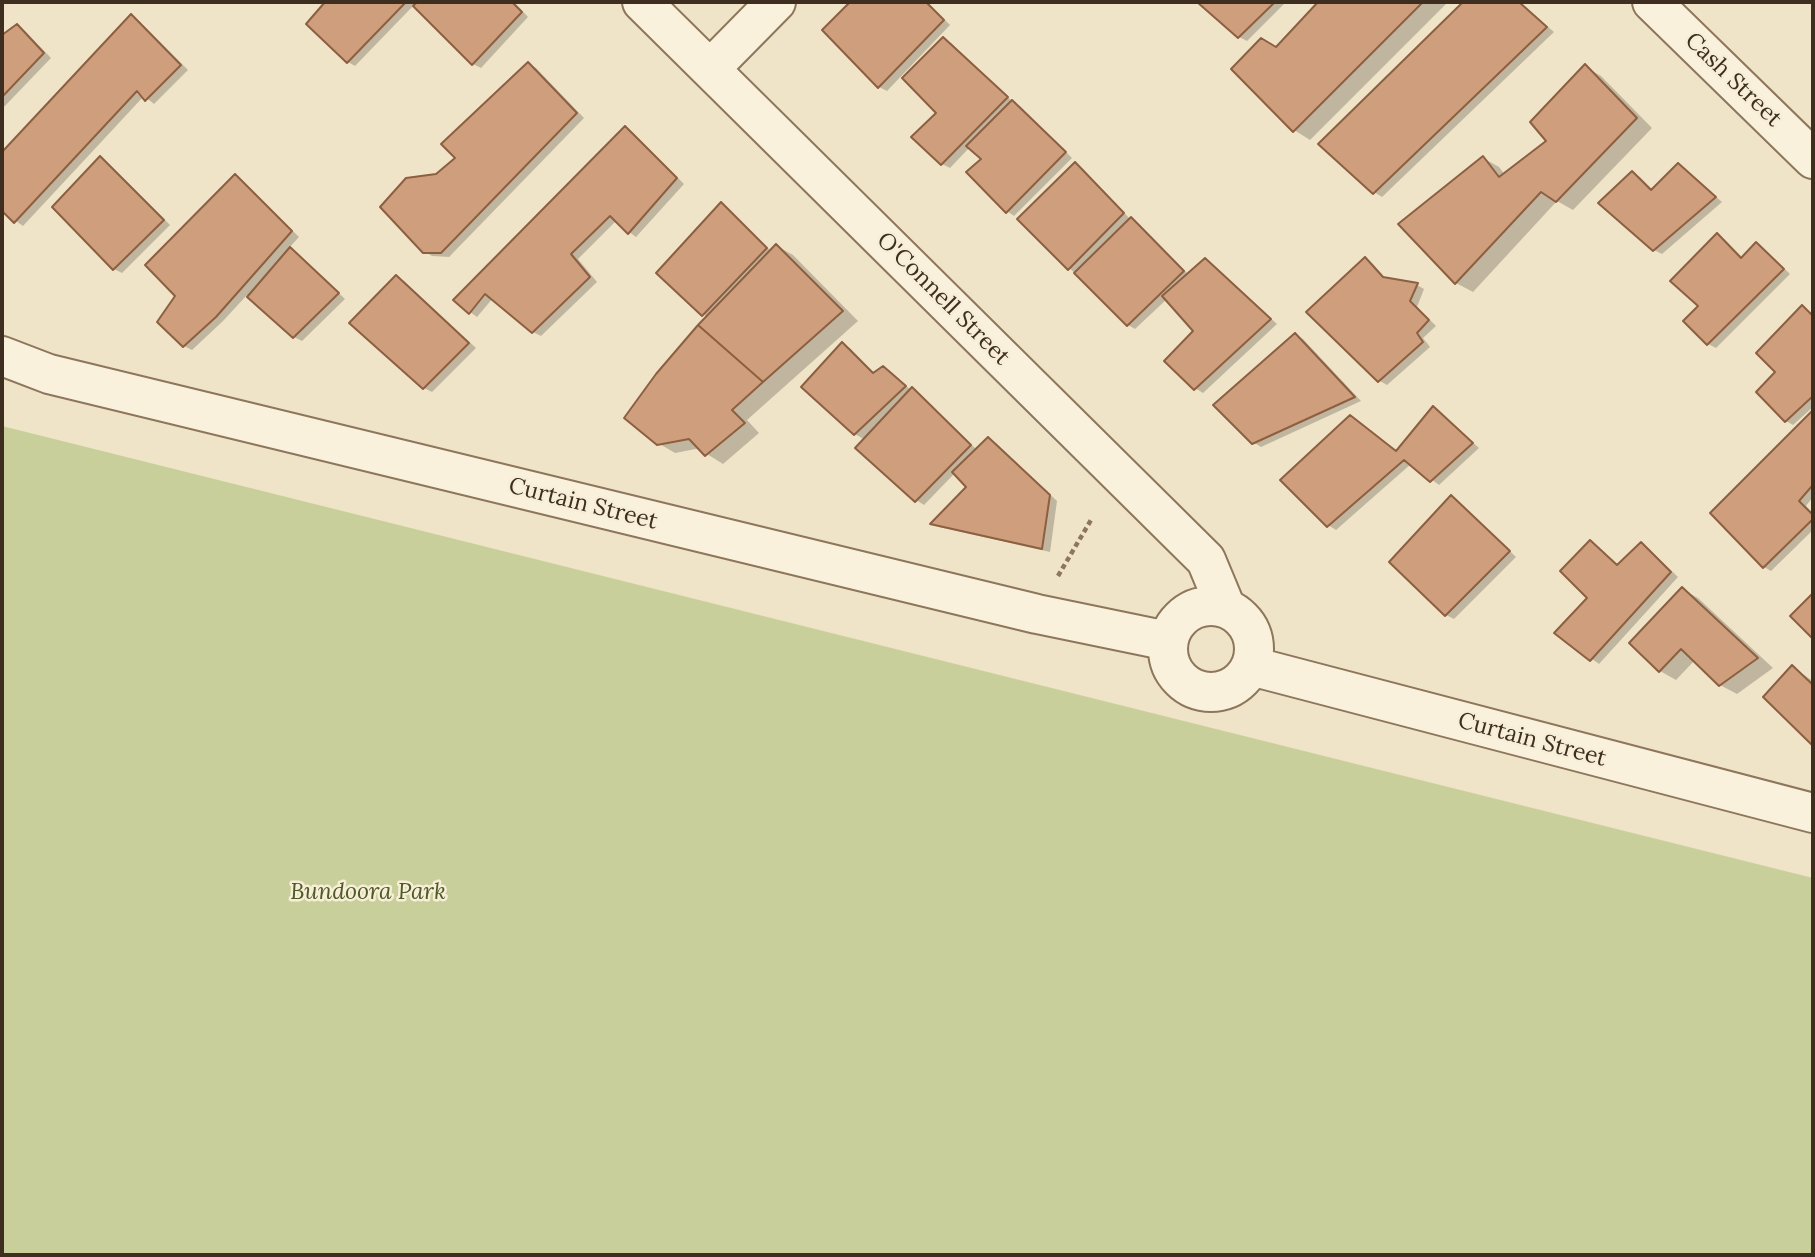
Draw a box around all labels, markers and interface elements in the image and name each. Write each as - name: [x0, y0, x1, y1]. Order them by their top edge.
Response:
- street label: Cash Street: [1679, 27, 1787, 133]
- street label: O'Connell Street: [871, 227, 1015, 371]
- street label: Curtain Street: [506, 472, 660, 536]
- street label: Curtain Street: [1455, 707, 1609, 773]
- park label: Bundoora Park: [290, 878, 446, 906]

